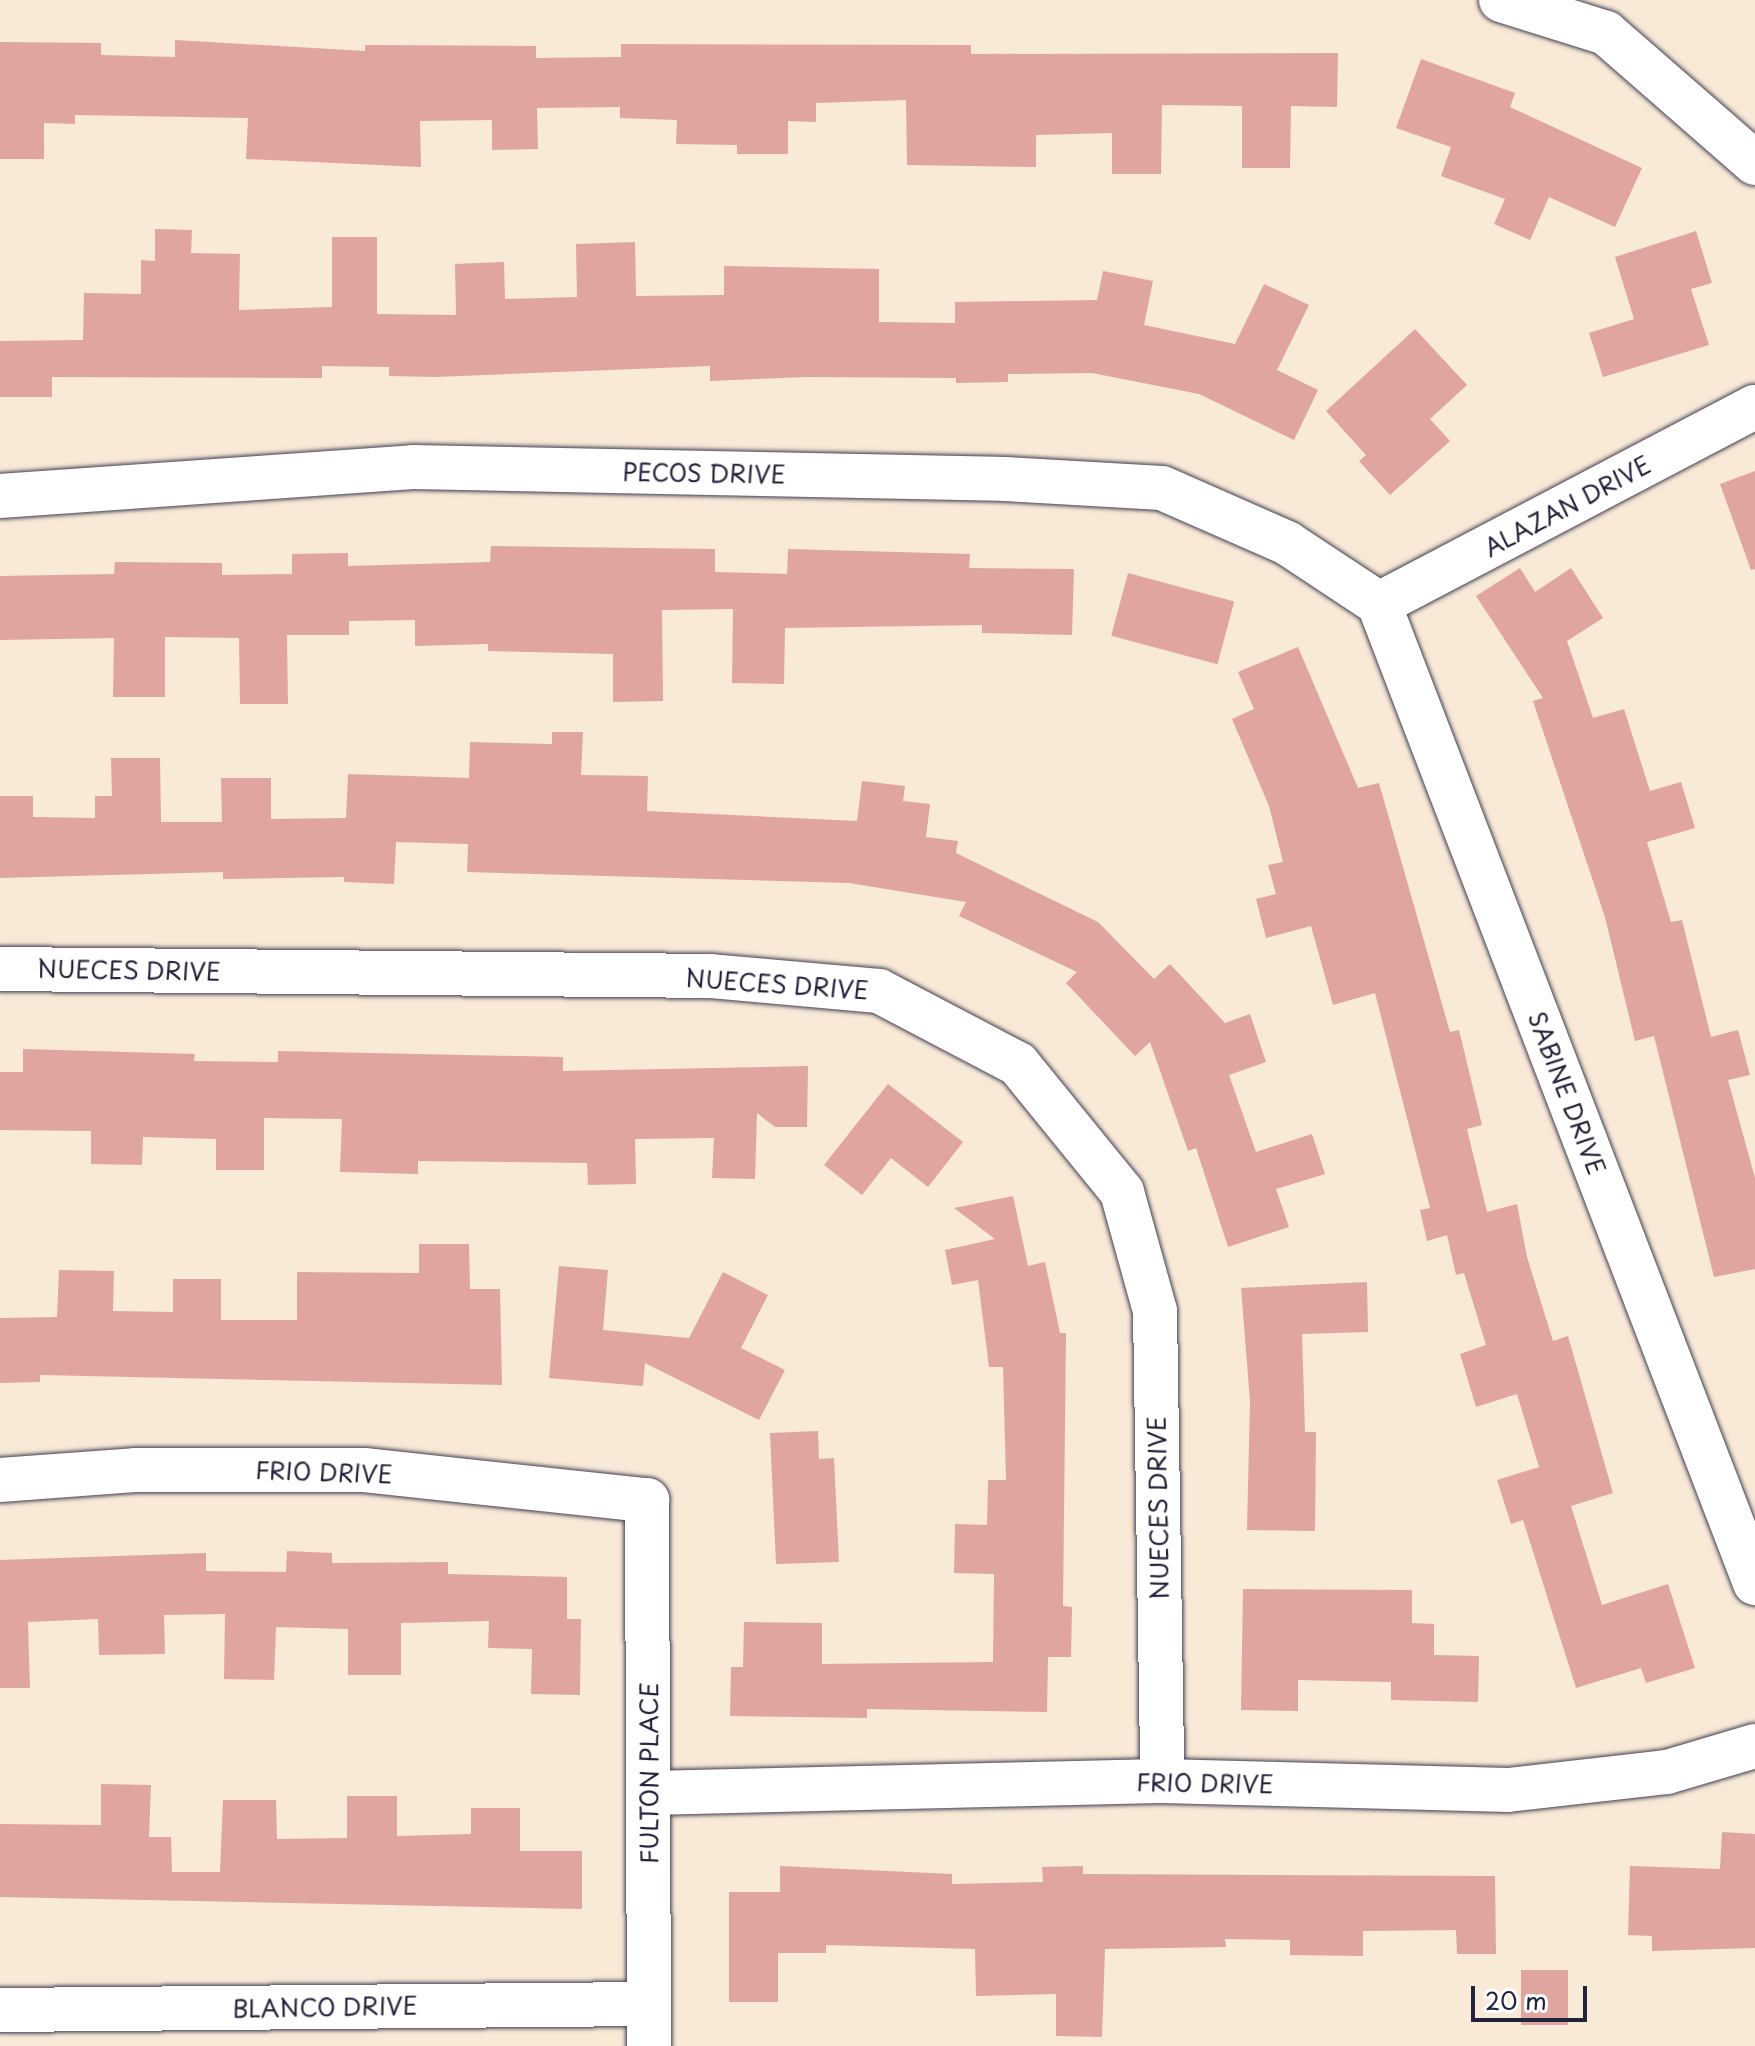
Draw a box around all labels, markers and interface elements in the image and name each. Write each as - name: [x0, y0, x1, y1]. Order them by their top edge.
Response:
- street label: ALAZAN DRIVE: [1479, 450, 1655, 562]
- street label: PECOS DRIVE: [623, 457, 785, 489]
- street label: NUECES DRIVE: [37, 954, 221, 986]
- street label: NUECES DRIVE: [685, 963, 869, 1005]
- street label: SABINE DRIVE: [1523, 1008, 1611, 1178]
- street label: NUECES DRIVE: [1142, 1416, 1174, 1600]
- street label: FRIO DRIVE: [254, 1455, 394, 1489]
- street label: FULTON PLACE: [635, 1681, 663, 1865]
- street label: FRIO DRIVE: [1135, 1767, 1275, 1799]
- scale bar: [1475, 1970, 1591, 2020]
- text: 20 m: [1485, 1982, 1547, 2018]
- street label: BLANCO DRIVE: [233, 1991, 417, 2023]

